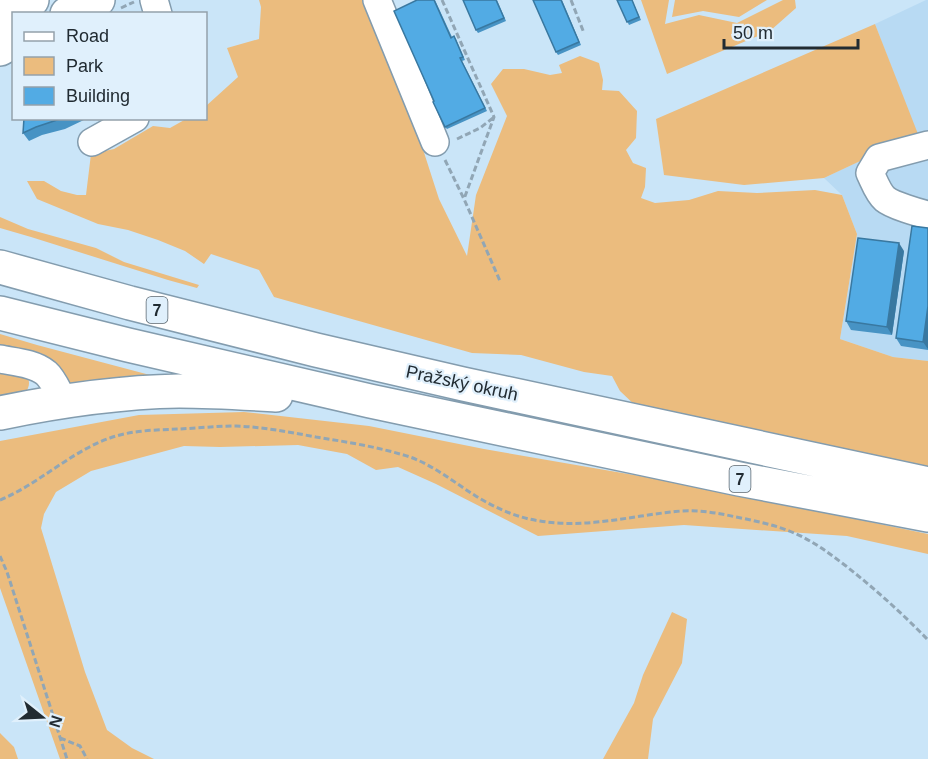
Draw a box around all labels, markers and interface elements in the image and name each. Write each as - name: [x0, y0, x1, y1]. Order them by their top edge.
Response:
- legend: [12, 12, 207, 120]
- scale bar: [724, 12, 858, 50]
- text: 50 m: [733, 23, 773, 43]
- text: Road: [66, 26, 109, 46]
- text: Park: [66, 56, 104, 76]
- text: Building: [66, 86, 130, 106]
- road number: 7: [146, 297, 168, 323]
- street label: Pražský okruh: [404, 361, 520, 405]
- road number: 7: [730, 466, 750, 492]
- north arrow: [12, 687, 72, 747]
- text: N: [46, 713, 66, 730]

